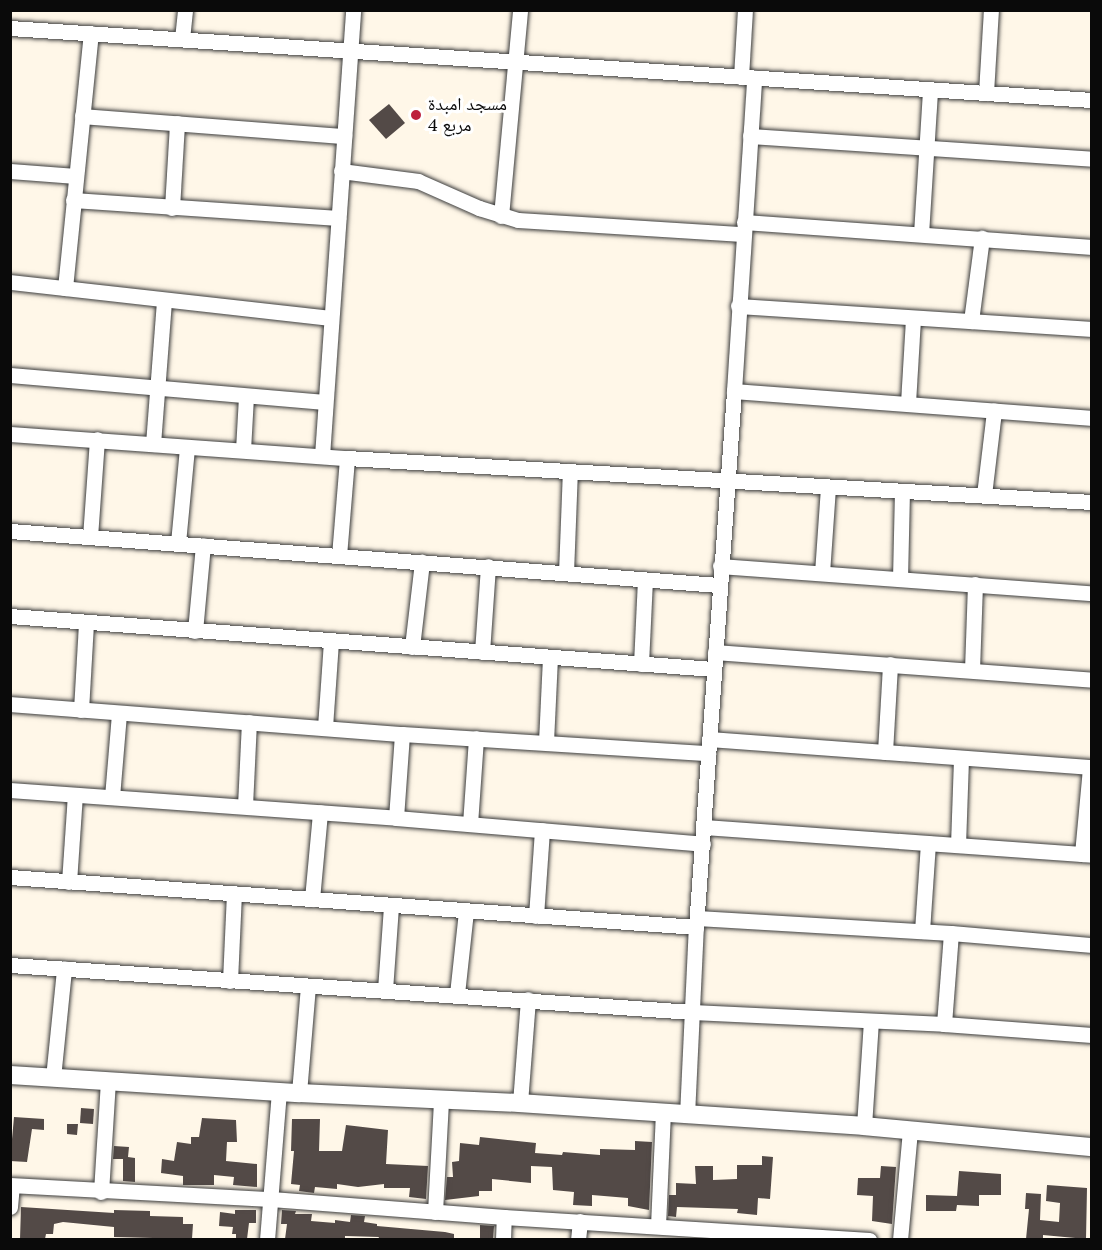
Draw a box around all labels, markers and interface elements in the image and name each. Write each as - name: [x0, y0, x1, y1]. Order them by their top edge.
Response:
- place label: مسجد امبدة مربع 4: [428, 94, 507, 136]
- marker: مسجد امبدة مربع 4: [409, 108, 423, 122]

